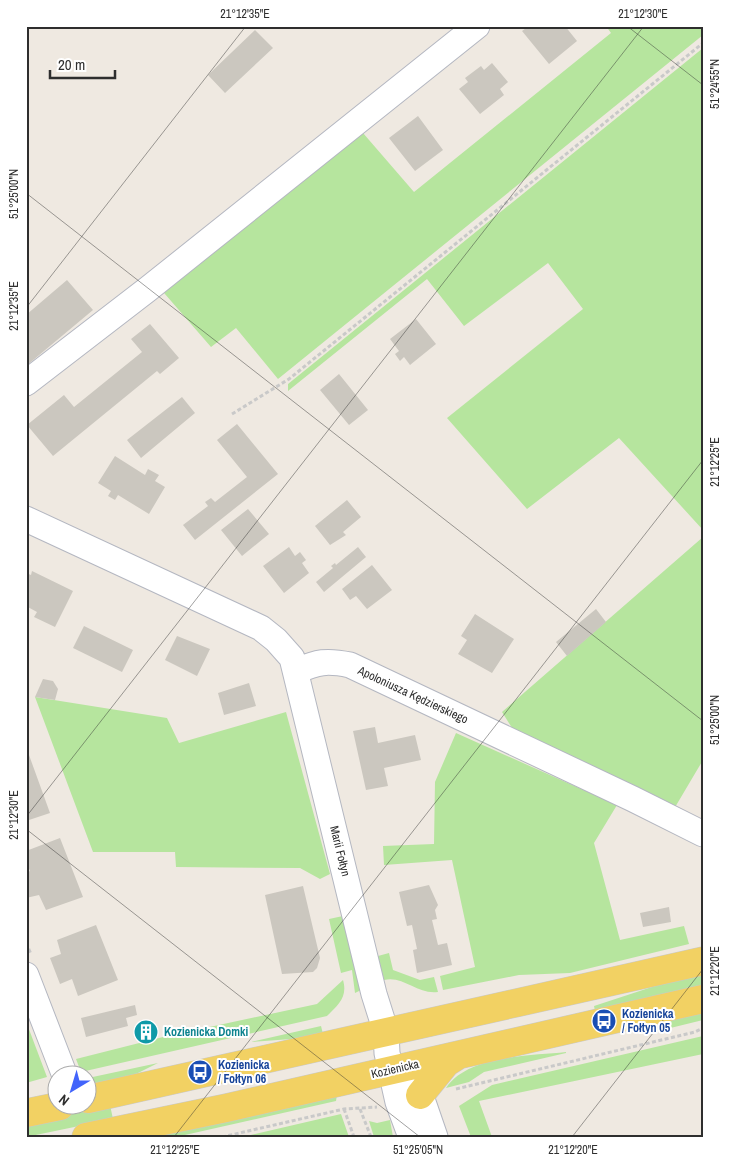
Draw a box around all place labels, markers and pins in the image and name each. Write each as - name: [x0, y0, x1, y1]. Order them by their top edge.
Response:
- place label: Kozienicka / Fołtyn 05: [622, 1006, 674, 1036]
- bus stop icon: Kozienicka / Fołtyn 05: [591, 1008, 617, 1034]
- building icon: Kozienicka Domki: [133, 1019, 159, 1045]
- place label: Kozienicka Domki: [164, 1024, 248, 1040]
- place label: Kozienicka / Fołtyn 06: [218, 1057, 270, 1087]
- bus stop icon: Kozienicka / Fołtyn 06: [187, 1059, 213, 1085]

